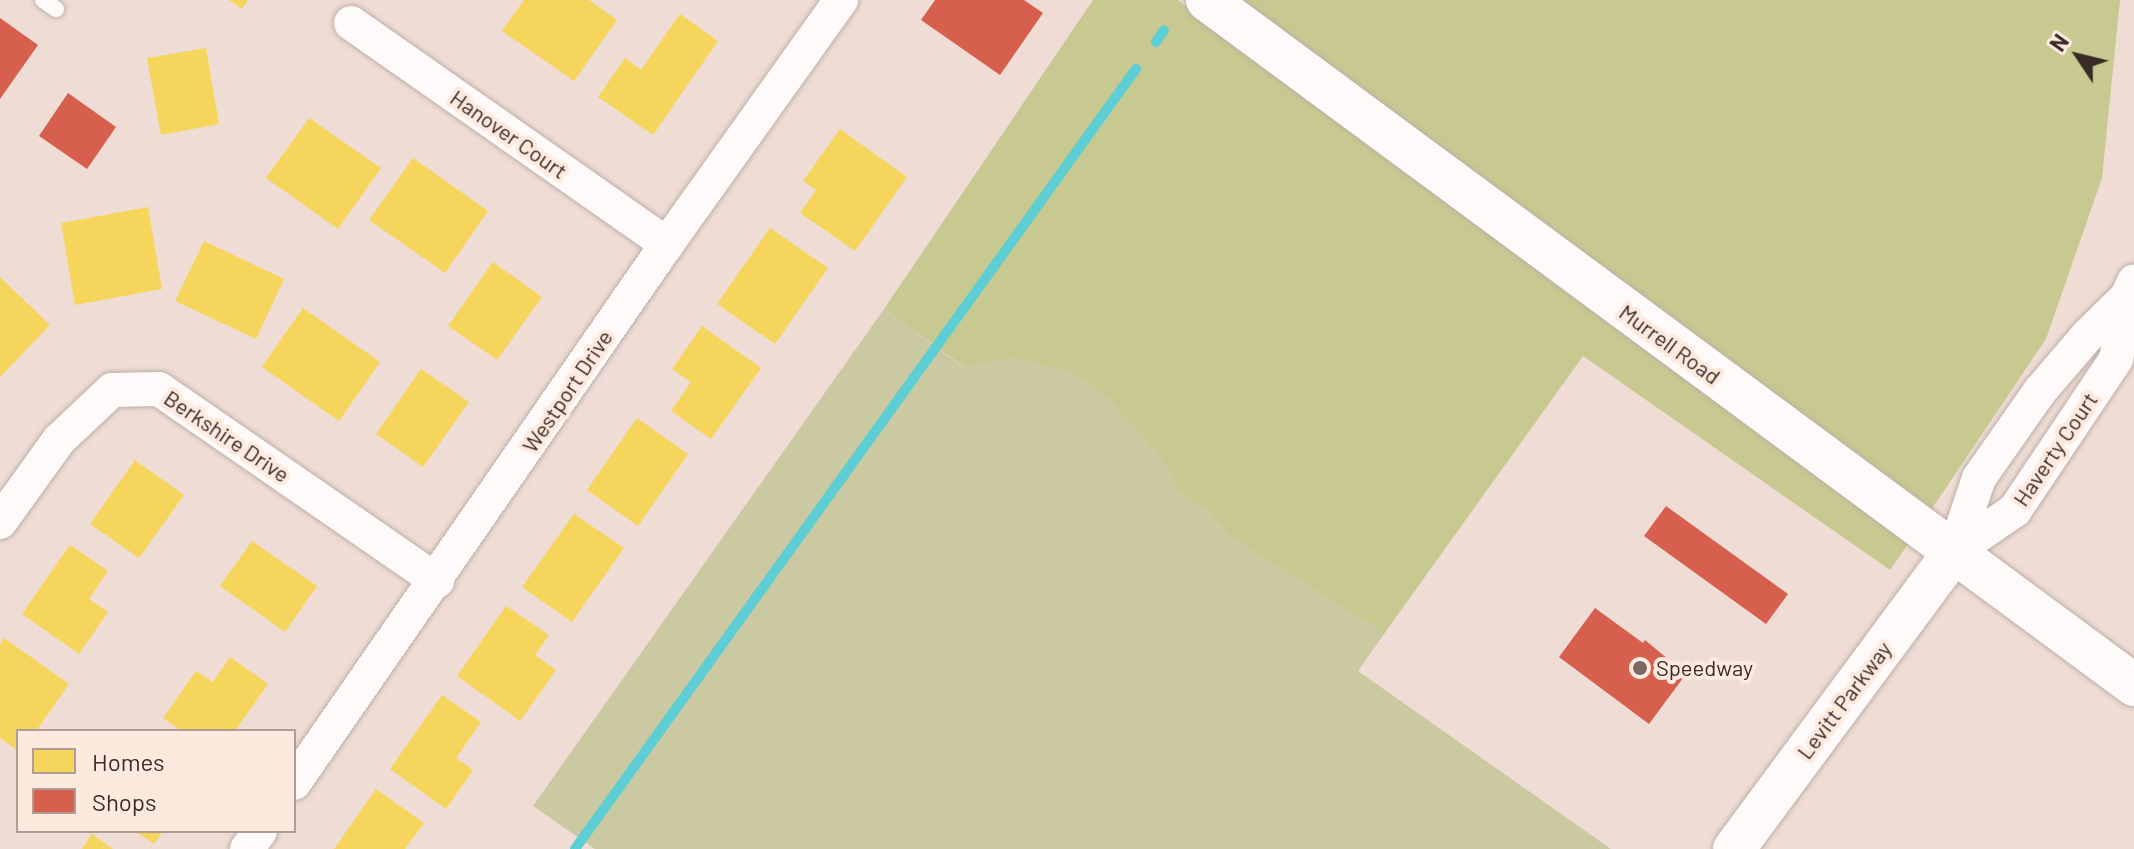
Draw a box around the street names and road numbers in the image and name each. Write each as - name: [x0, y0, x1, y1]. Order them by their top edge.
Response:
- street label: Hanover Court: [446, 84, 572, 184]
- street label: Murrell Road: [1614, 299, 1726, 389]
- street label: Westport Drive: [516, 325, 618, 457]
- street label: Berkshire Drive: [159, 384, 295, 488]
- street label: Haverty Court: [2007, 387, 2103, 511]
- street label: Levitt Parkway: [1791, 636, 1897, 764]

